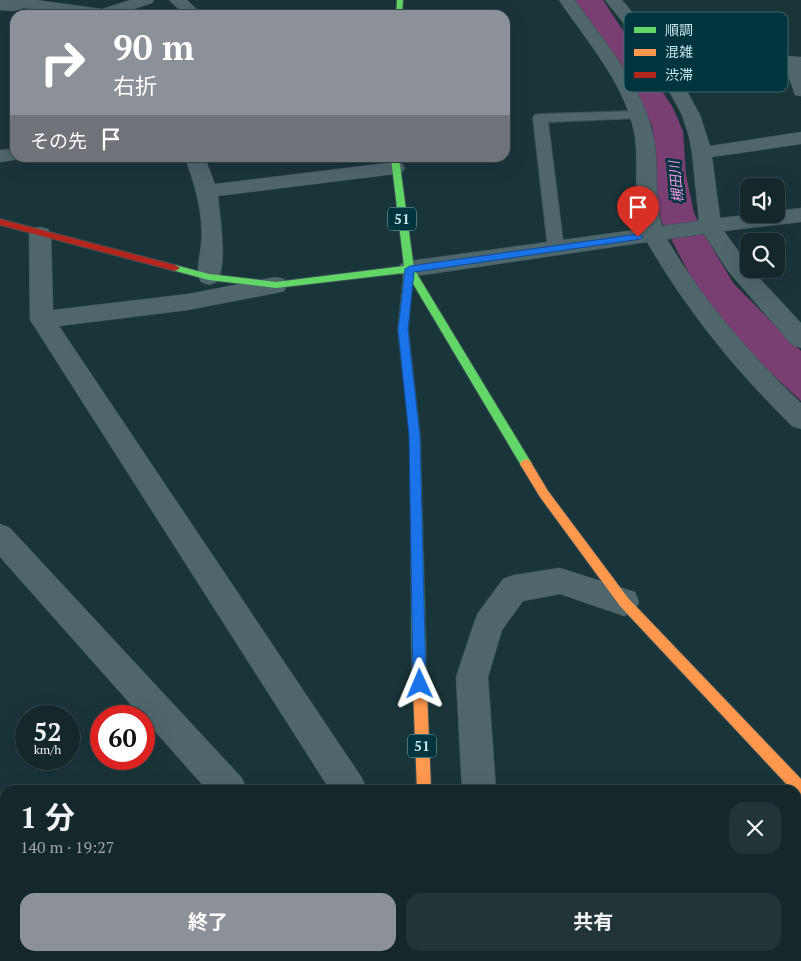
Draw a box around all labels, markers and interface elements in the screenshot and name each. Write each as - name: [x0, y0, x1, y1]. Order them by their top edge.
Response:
- legend: [624, 12, 788, 92]
- text: 順調: [665, 20, 693, 39]
- text: 90 m: [113, 24, 194, 70]
- icon: right: [30, 30, 95, 95]
- text: 混雑: [665, 42, 693, 61]
- text: 渋滞: [665, 65, 693, 84]
- text: 右折: [113, 71, 157, 100]
- icon: arrive: [97, 125, 125, 153]
- text: その先: [30, 128, 87, 153]
- water label: 槻田川: [664, 158, 687, 204]
- map controls: [740, 178, 785, 278]
- button: sound: [740, 178, 785, 223]
- pin: [617, 186, 659, 237]
- icon: arrive: [624, 193, 652, 221]
- road number: 51: [388, 208, 416, 230]
- button: search: [740, 233, 785, 278]
- position arrow: [393, 657, 445, 709]
- speed limit sign: 60: [90, 705, 155, 770]
- text: 52: [33, 715, 62, 748]
- road number: 51: [408, 734, 436, 758]
- text: km/h: [34, 742, 61, 757]
- text: 1 分: [20, 797, 75, 837]
- button: close: [729, 802, 781, 854]
- text: 140 m · 19:27: [20, 836, 114, 858]
- button: 終了: [20, 893, 396, 951]
- button: 共有: [406, 893, 781, 951]

